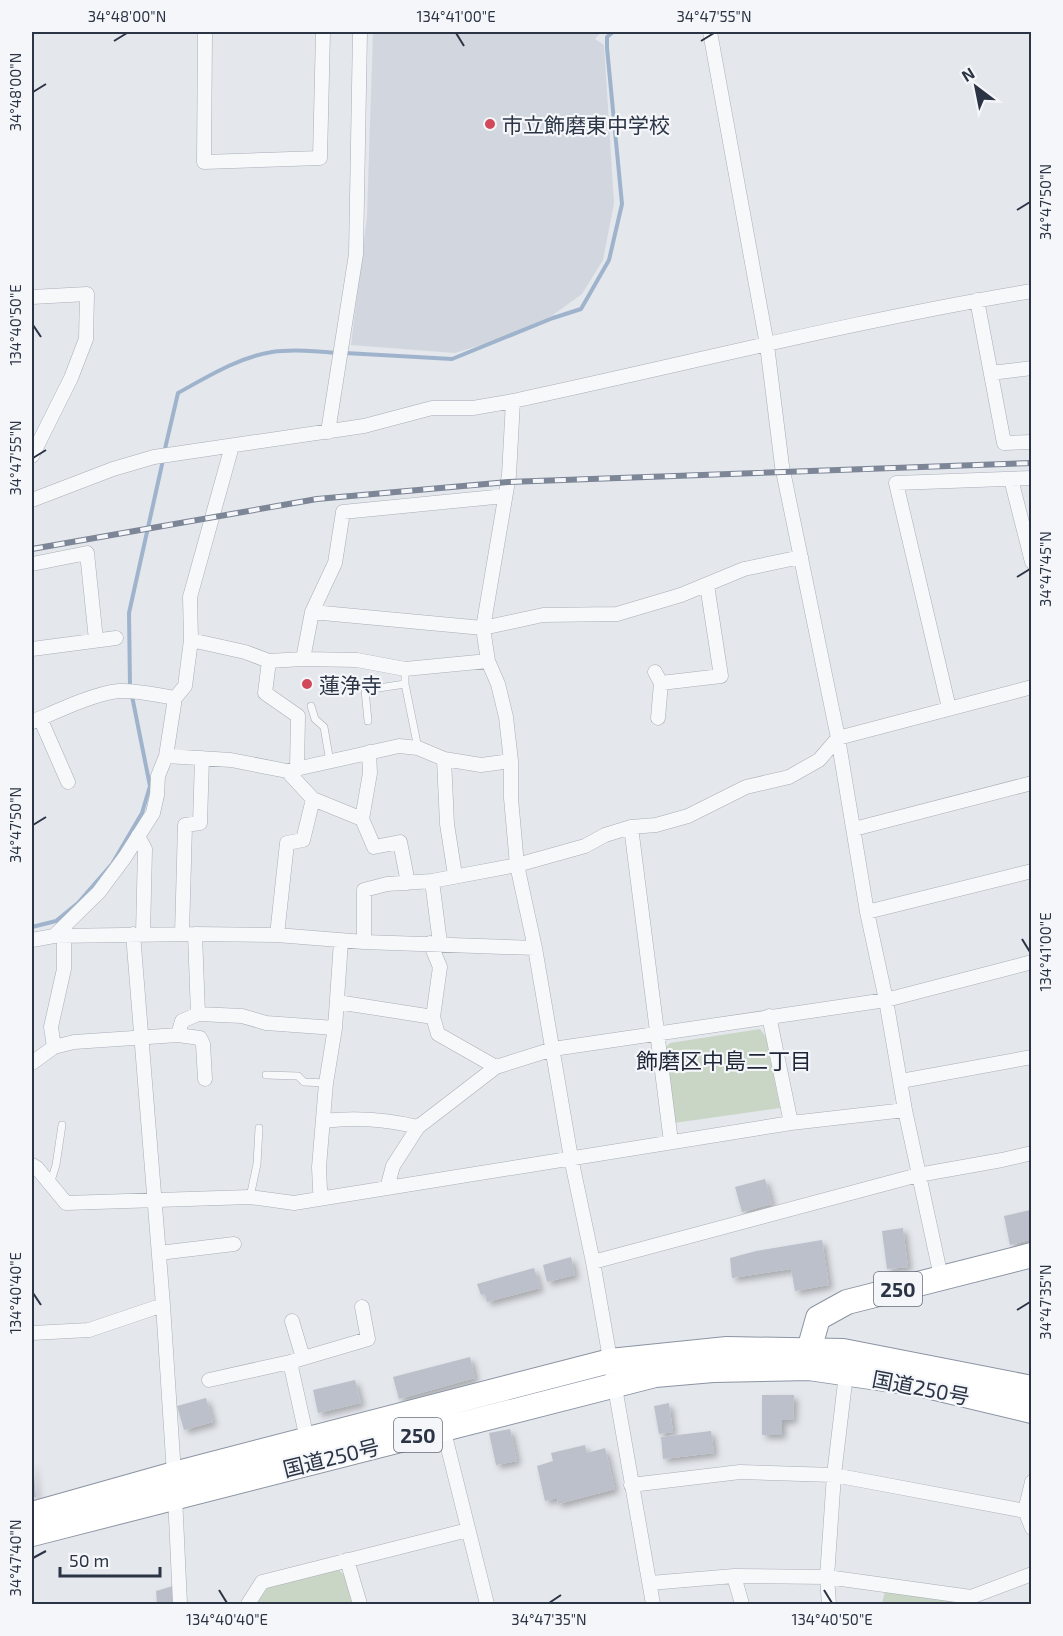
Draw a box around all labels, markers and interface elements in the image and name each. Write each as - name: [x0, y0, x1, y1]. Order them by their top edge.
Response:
- text: 34°48'00"N: [88, 7, 166, 25]
- text: 134°41'00"E: [416, 7, 496, 25]
- text: 34°47'55"N: [676, 7, 752, 25]
- text: 34°48'00"N: [6, 53, 24, 131]
- north arrow: [946, 57, 1006, 117]
- text: N: [958, 63, 978, 85]
- place label: 市立飾磨東中学校: [502, 112, 670, 137]
- marker: 市立飾磨東中学校: [483, 117, 497, 131]
- text: 34°47'50"N: [1036, 164, 1054, 240]
- text: 134°40'50"E: [6, 284, 24, 366]
- text: 34°47'55"N: [6, 420, 24, 496]
- text: 34°47'45"N: [1036, 531, 1054, 607]
- place label: 蓮浄寺: [319, 672, 382, 697]
- marker: 蓮浄寺: [300, 677, 314, 691]
- text: 34°47'50"N: [6, 787, 24, 863]
- text: 134°41'00"E: [1036, 912, 1054, 992]
- district label: 飾磨区中島二丁目: [636, 1047, 812, 1073]
- text: 134°40'40"E: [6, 1252, 24, 1334]
- text: 34°47'35"N: [1036, 1264, 1054, 1340]
- road number: 250: [874, 1272, 922, 1306]
- street label: 国道250号: [870, 1365, 972, 1409]
- road number: 250: [394, 1418, 442, 1452]
- street label: 国道250号: [280, 1433, 382, 1481]
- text: 34°47'40"N: [6, 1520, 24, 1596]
- scale bar: [60, 1540, 160, 1578]
- text: 50 m: [69, 1549, 109, 1571]
- text: 134°40'40"E: [186, 1610, 268, 1628]
- text: 34°47'35"N: [511, 1610, 587, 1628]
- text: 134°40'50"E: [791, 1610, 873, 1628]

